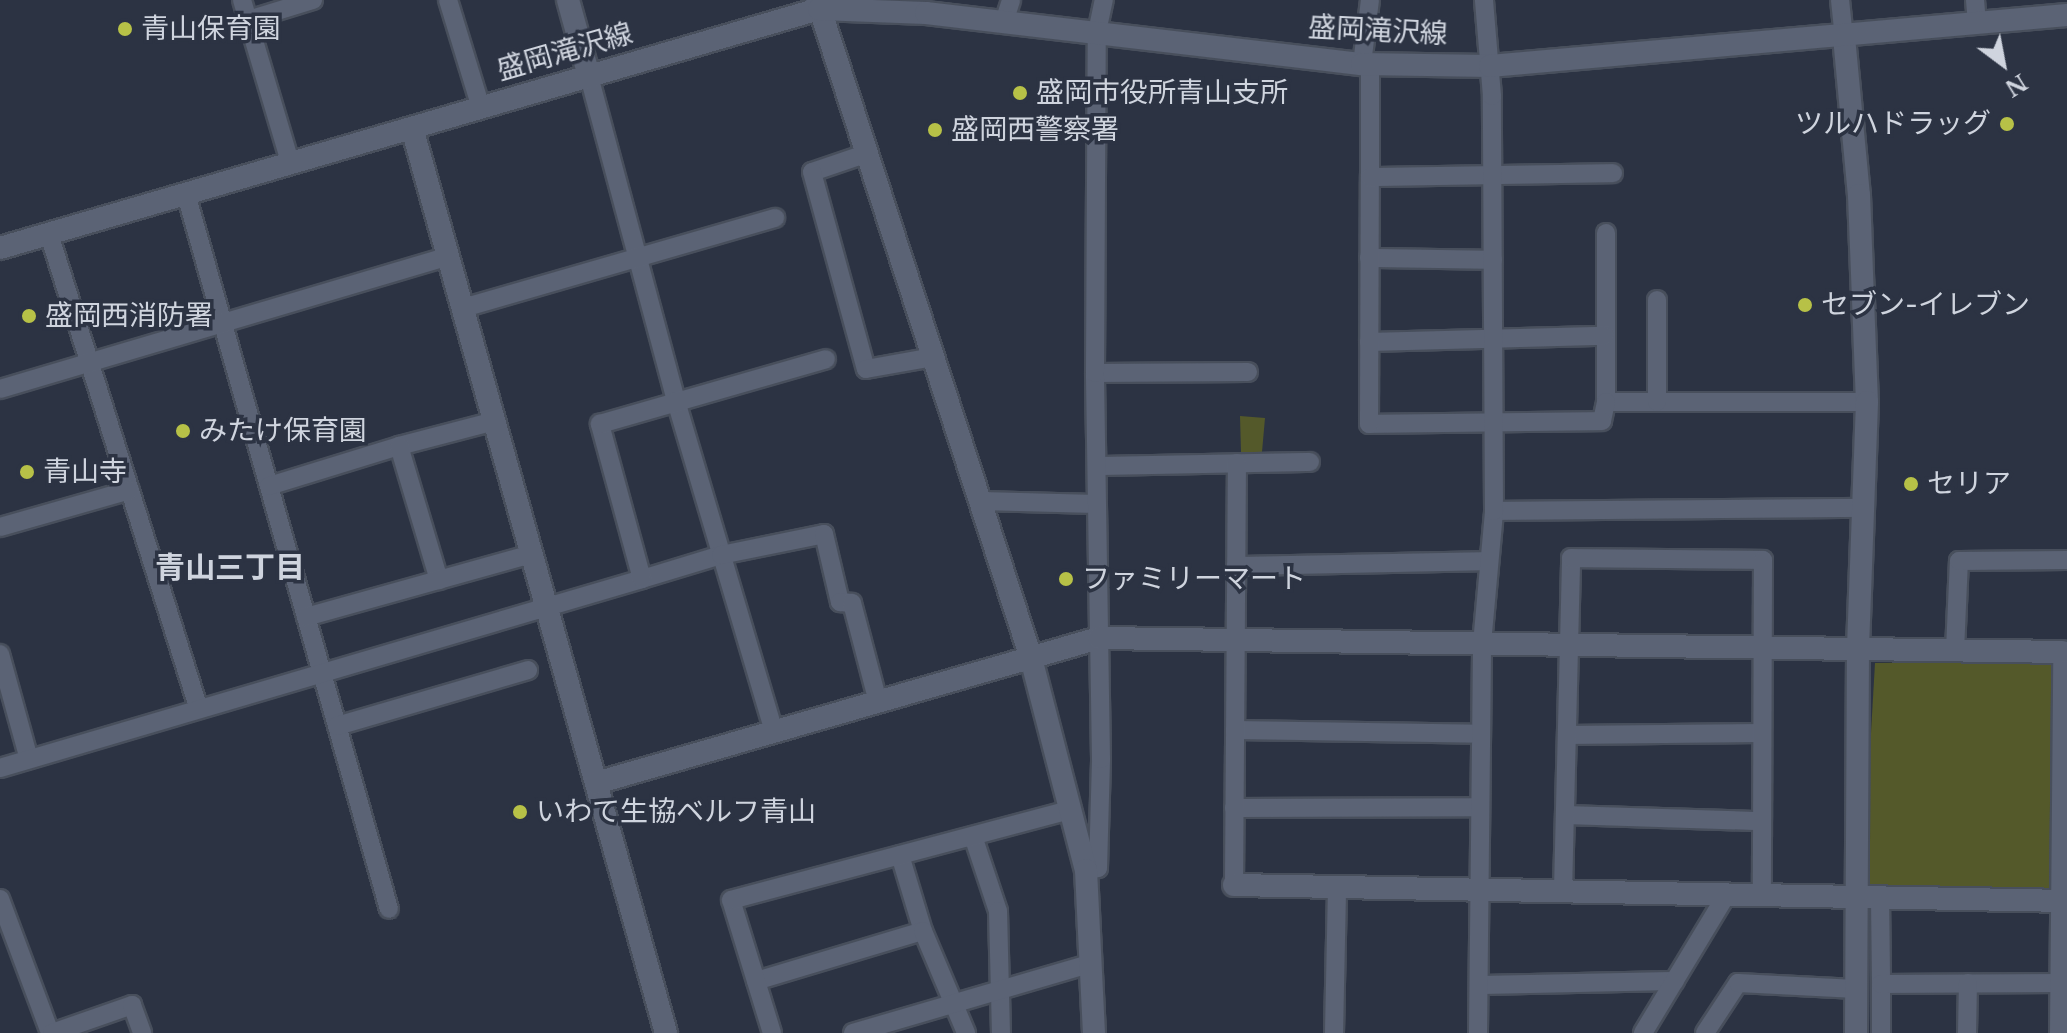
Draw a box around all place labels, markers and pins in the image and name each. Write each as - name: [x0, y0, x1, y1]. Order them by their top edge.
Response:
- place label: 青山保育園: [141, 12, 281, 46]
- marker: 青山保育園: [116, 20, 134, 38]
- place label: 盛岡市役所青山支所: [1036, 76, 1288, 110]
- marker: 盛岡市役所青山支所: [1011, 84, 1029, 102]
- place label: ツルハドラッグ: [1795, 107, 1991, 141]
- place label: 盛岡西警察署: [951, 113, 1119, 147]
- marker: ツルハドラッグ: [1998, 115, 2016, 133]
- marker: 盛岡西警察署: [926, 121, 944, 139]
- place label: セブン-イレブン: [1821, 288, 2030, 322]
- marker: セブン-イレブン: [1796, 296, 1814, 314]
- place label: 盛岡西消防署: [45, 299, 213, 333]
- marker: 盛岡西消防署: [20, 307, 38, 325]
- place label: みたけ保育園: [199, 414, 367, 448]
- marker: みたけ保育園: [174, 422, 192, 440]
- place label: 青山寺: [43, 455, 127, 489]
- marker: 青山寺: [18, 463, 36, 481]
- place label: セリア: [1927, 467, 2011, 501]
- marker: セリア: [1902, 475, 1920, 493]
- place label: ファミリーマート: [1082, 562, 1306, 596]
- marker: ファミリーマート: [1057, 570, 1075, 588]
- place label: いわて生協ベルフ青山: [536, 795, 816, 829]
- marker: いわて生協ベルフ青山: [511, 803, 529, 821]

